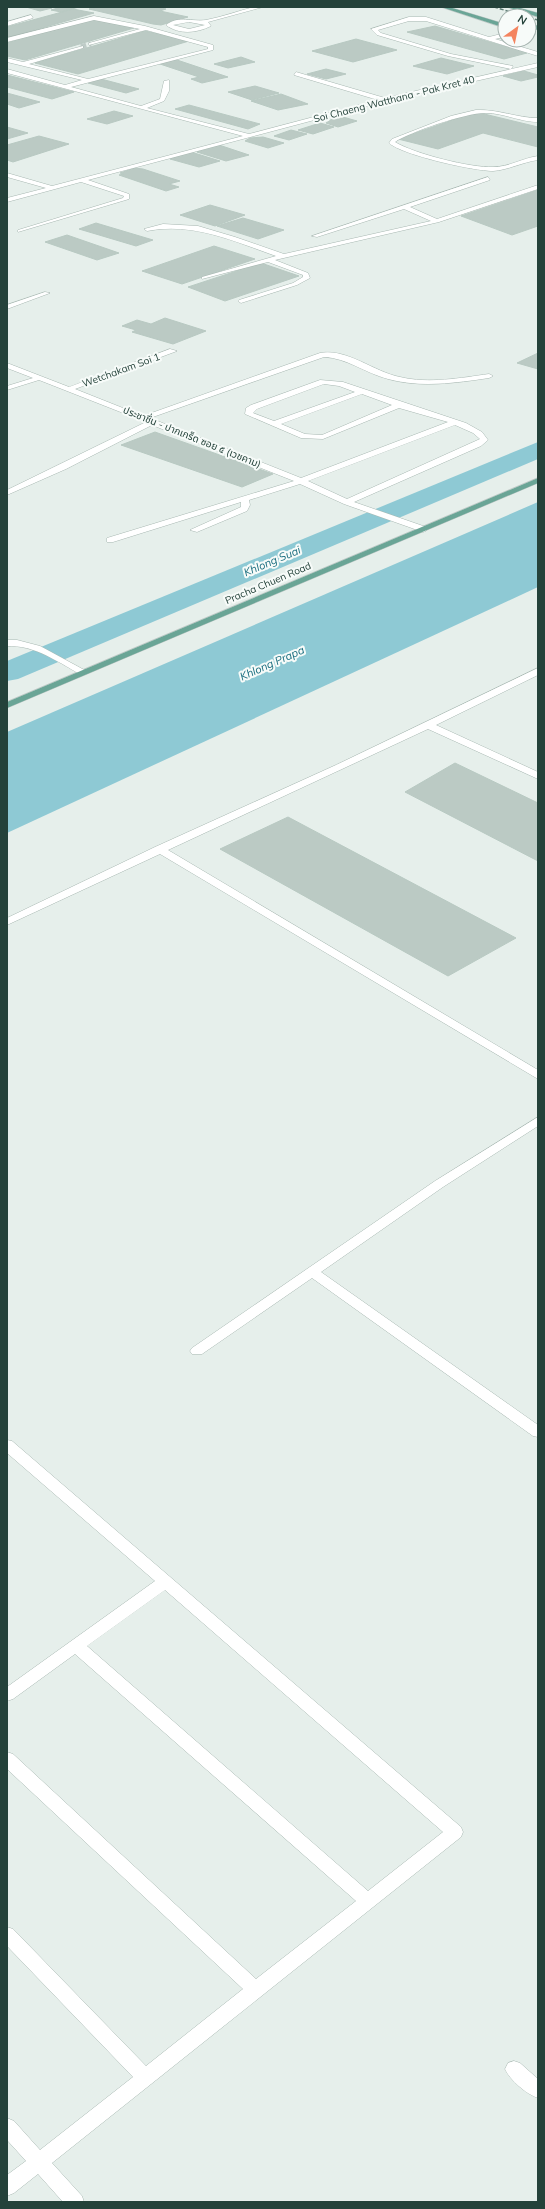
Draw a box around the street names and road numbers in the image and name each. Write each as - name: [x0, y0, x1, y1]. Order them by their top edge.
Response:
- street label: Soi Chaeng Watthana - Pak Kret 40: [312, 73, 476, 125]
- street label: Wetchakam Soi 1: [80, 350, 162, 390]
- street label: ประชาชื่น - ปากเกร็ด ซอย ๕ (เวชคาม): [121, 402, 263, 471]
- street label: Pracha Chuen Road: [223, 559, 313, 607]

